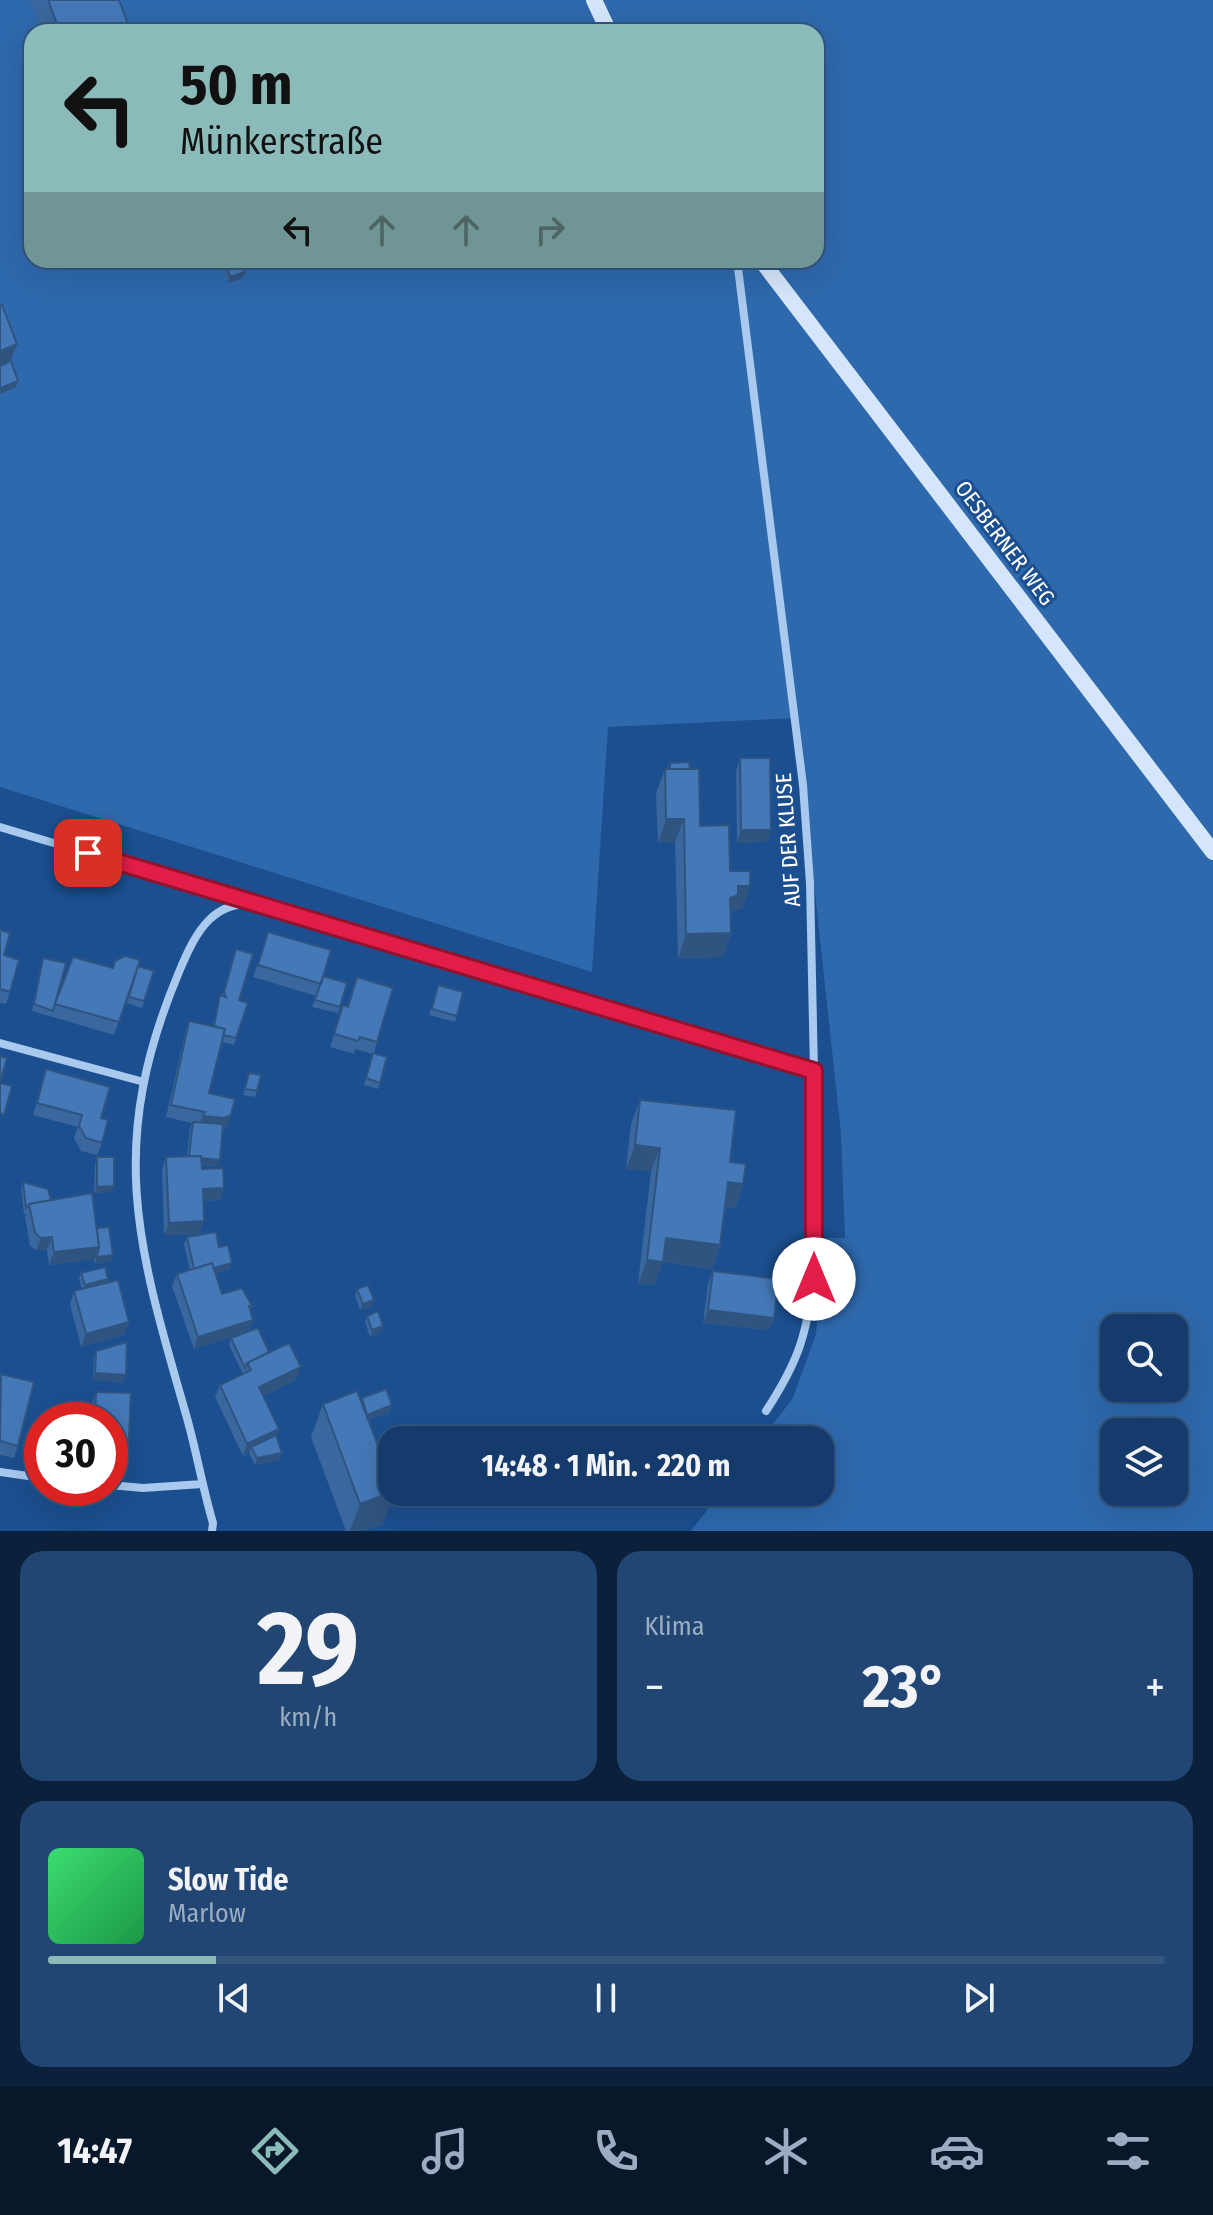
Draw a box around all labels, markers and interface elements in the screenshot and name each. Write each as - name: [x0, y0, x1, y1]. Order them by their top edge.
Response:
- text: 50 m: [180, 52, 292, 119]
- icon: left: [48, 56, 152, 160]
- text: Münkerstraße: [180, 120, 383, 164]
- icon: left: [276, 208, 320, 252]
- icon: ahead: [360, 208, 404, 252]
- icon: ahead: [444, 208, 488, 252]
- icon: right: [528, 208, 572, 252]
- street label: OESBERNER WEG: [949, 475, 1061, 611]
- street label: AUF DER KLUSE: [770, 772, 806, 908]
- pin: [54, 819, 122, 887]
- icon: arrive: [66, 831, 110, 875]
- position arrow: [772, 1237, 856, 1321]
- map controls: [1100, 1314, 1188, 1506]
- button: search: [1100, 1314, 1188, 1402]
- speed limit sign: 30: [24, 1402, 128, 1506]
- button: layers: [1100, 1418, 1188, 1506]
- text: 14:48 · 1 Min. · 220 m: [482, 1448, 730, 1484]
- text: 29: [258, 1587, 359, 1712]
- text: Klima: [645, 1611, 704, 1642]
- text: 23°: [863, 1651, 947, 1723]
- text: −: [645, 1661, 664, 1714]
- text: +: [1145, 1661, 1165, 1714]
- text: km/h: [279, 1702, 337, 1733]
- text: Slow Tide: [168, 1862, 289, 1898]
- text: Marlow: [168, 1898, 246, 1929]
- icon: previous: [212, 1976, 256, 2020]
- icon: pause: [584, 1976, 628, 2020]
- icon: next: [957, 1976, 1001, 2020]
- icon: directions: [247, 2123, 303, 2179]
- icon: music: [417, 2123, 473, 2179]
- icon: phone: [588, 2123, 644, 2179]
- icon: climate: [758, 2123, 814, 2179]
- icon: car: [929, 2123, 985, 2179]
- icon: filters: [1100, 2123, 1156, 2179]
- text: 14:47: [57, 2129, 132, 2173]

